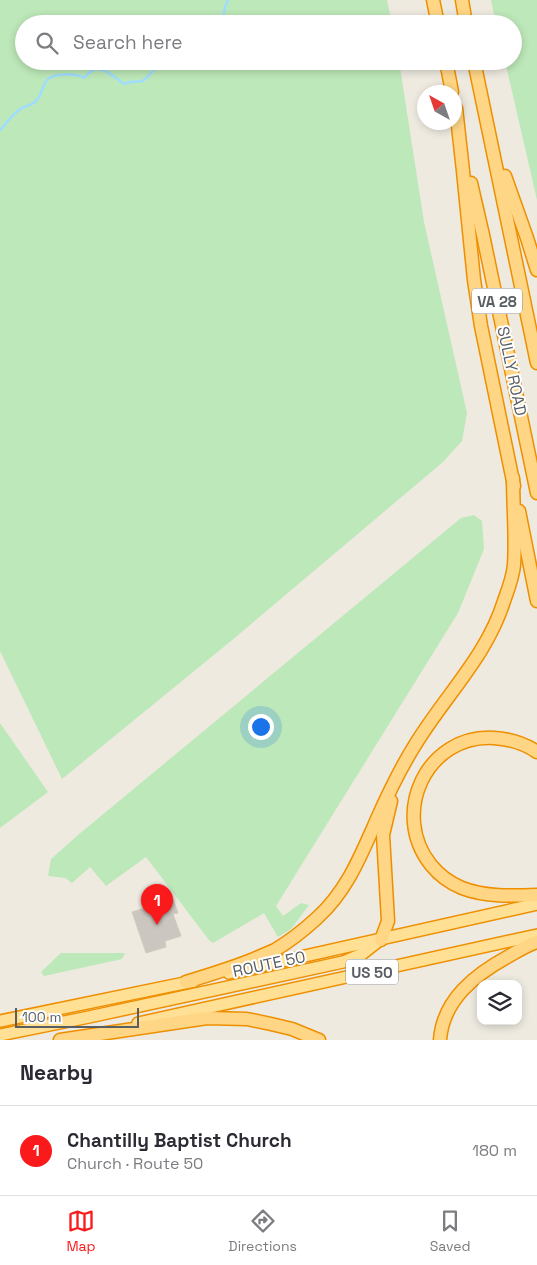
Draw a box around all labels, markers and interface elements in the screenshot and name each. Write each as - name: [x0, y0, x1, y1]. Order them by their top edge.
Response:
- search box: [15, 15, 522, 70]
- icon: search: [33, 29, 61, 57]
- text: Search here: [73, 30, 183, 55]
- north arrow: [417, 85, 462, 130]
- road number: VA 28: [472, 288, 522, 314]
- street label: SULLY ROAD: [492, 324, 532, 418]
- your location: [248, 714, 274, 740]
- pin: 1: [141, 884, 173, 925]
- street label: ROUTE 50: [231, 946, 307, 982]
- road number: US 50: [346, 960, 398, 984]
- map controls: [477, 980, 522, 1025]
- button: layers: [477, 980, 522, 1025]
- scale bar: [15, 1005, 139, 1028]
- text: 100 m: [22, 1008, 61, 1026]
- text: Nearby: [20, 1059, 93, 1086]
- text: Chantilly Baptist Church: [67, 1128, 292, 1153]
- text: 1: [32, 1140, 40, 1161]
- text: 180 m: [472, 1140, 517, 1161]
- text: Church · Route 50: [67, 1153, 203, 1174]
- tab: Map: [66, 1207, 96, 1255]
- tab: Directions: [228, 1207, 297, 1255]
- tab: Saved: [430, 1207, 471, 1255]

